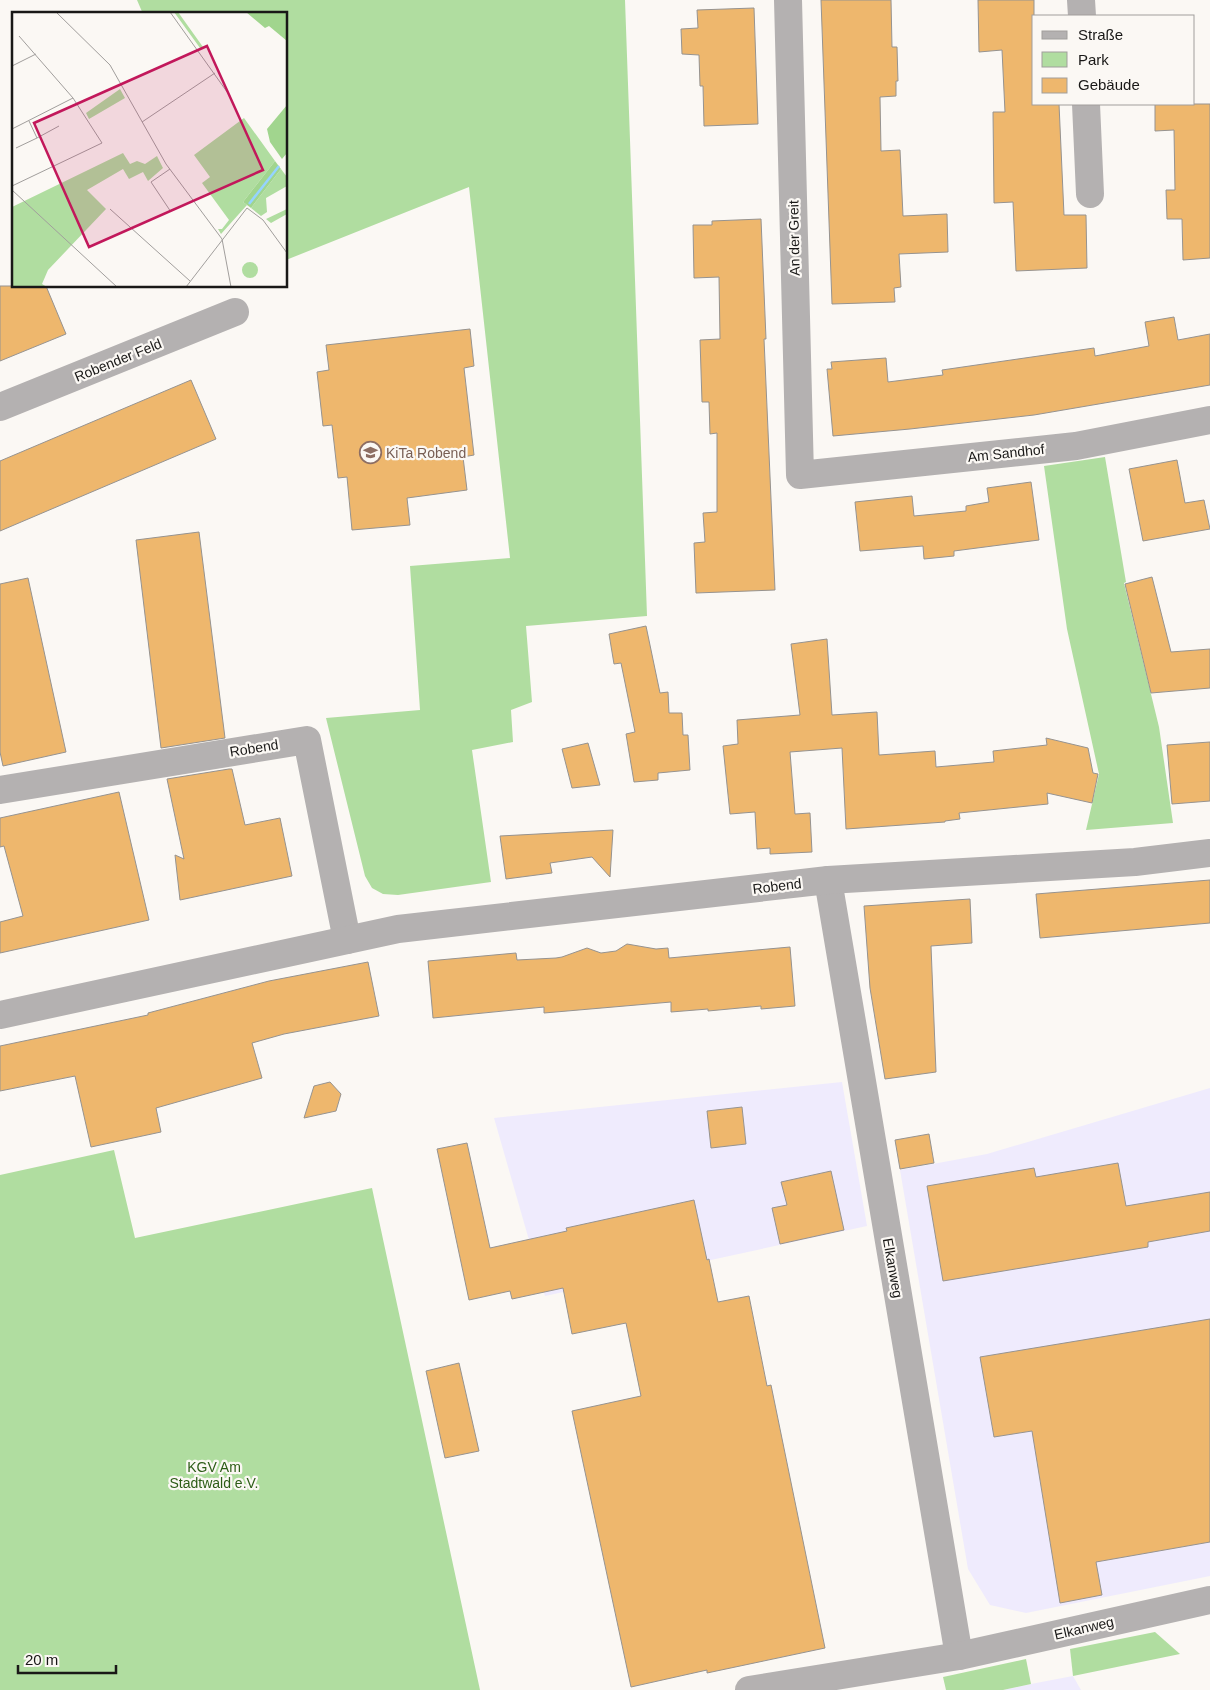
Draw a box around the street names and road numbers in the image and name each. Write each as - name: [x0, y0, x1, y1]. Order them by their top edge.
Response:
- street label: An der Greit: [785, 200, 803, 276]
- street label: Robender Feld: [72, 335, 164, 385]
- street label: Am Sandhof: [967, 441, 1045, 465]
- street label: Robend: [229, 736, 279, 760]
- street label: Robend: [752, 875, 802, 897]
- street label: Elkanweg: [880, 1237, 906, 1299]
- street label: Elkanweg: [1053, 1613, 1115, 1643]

